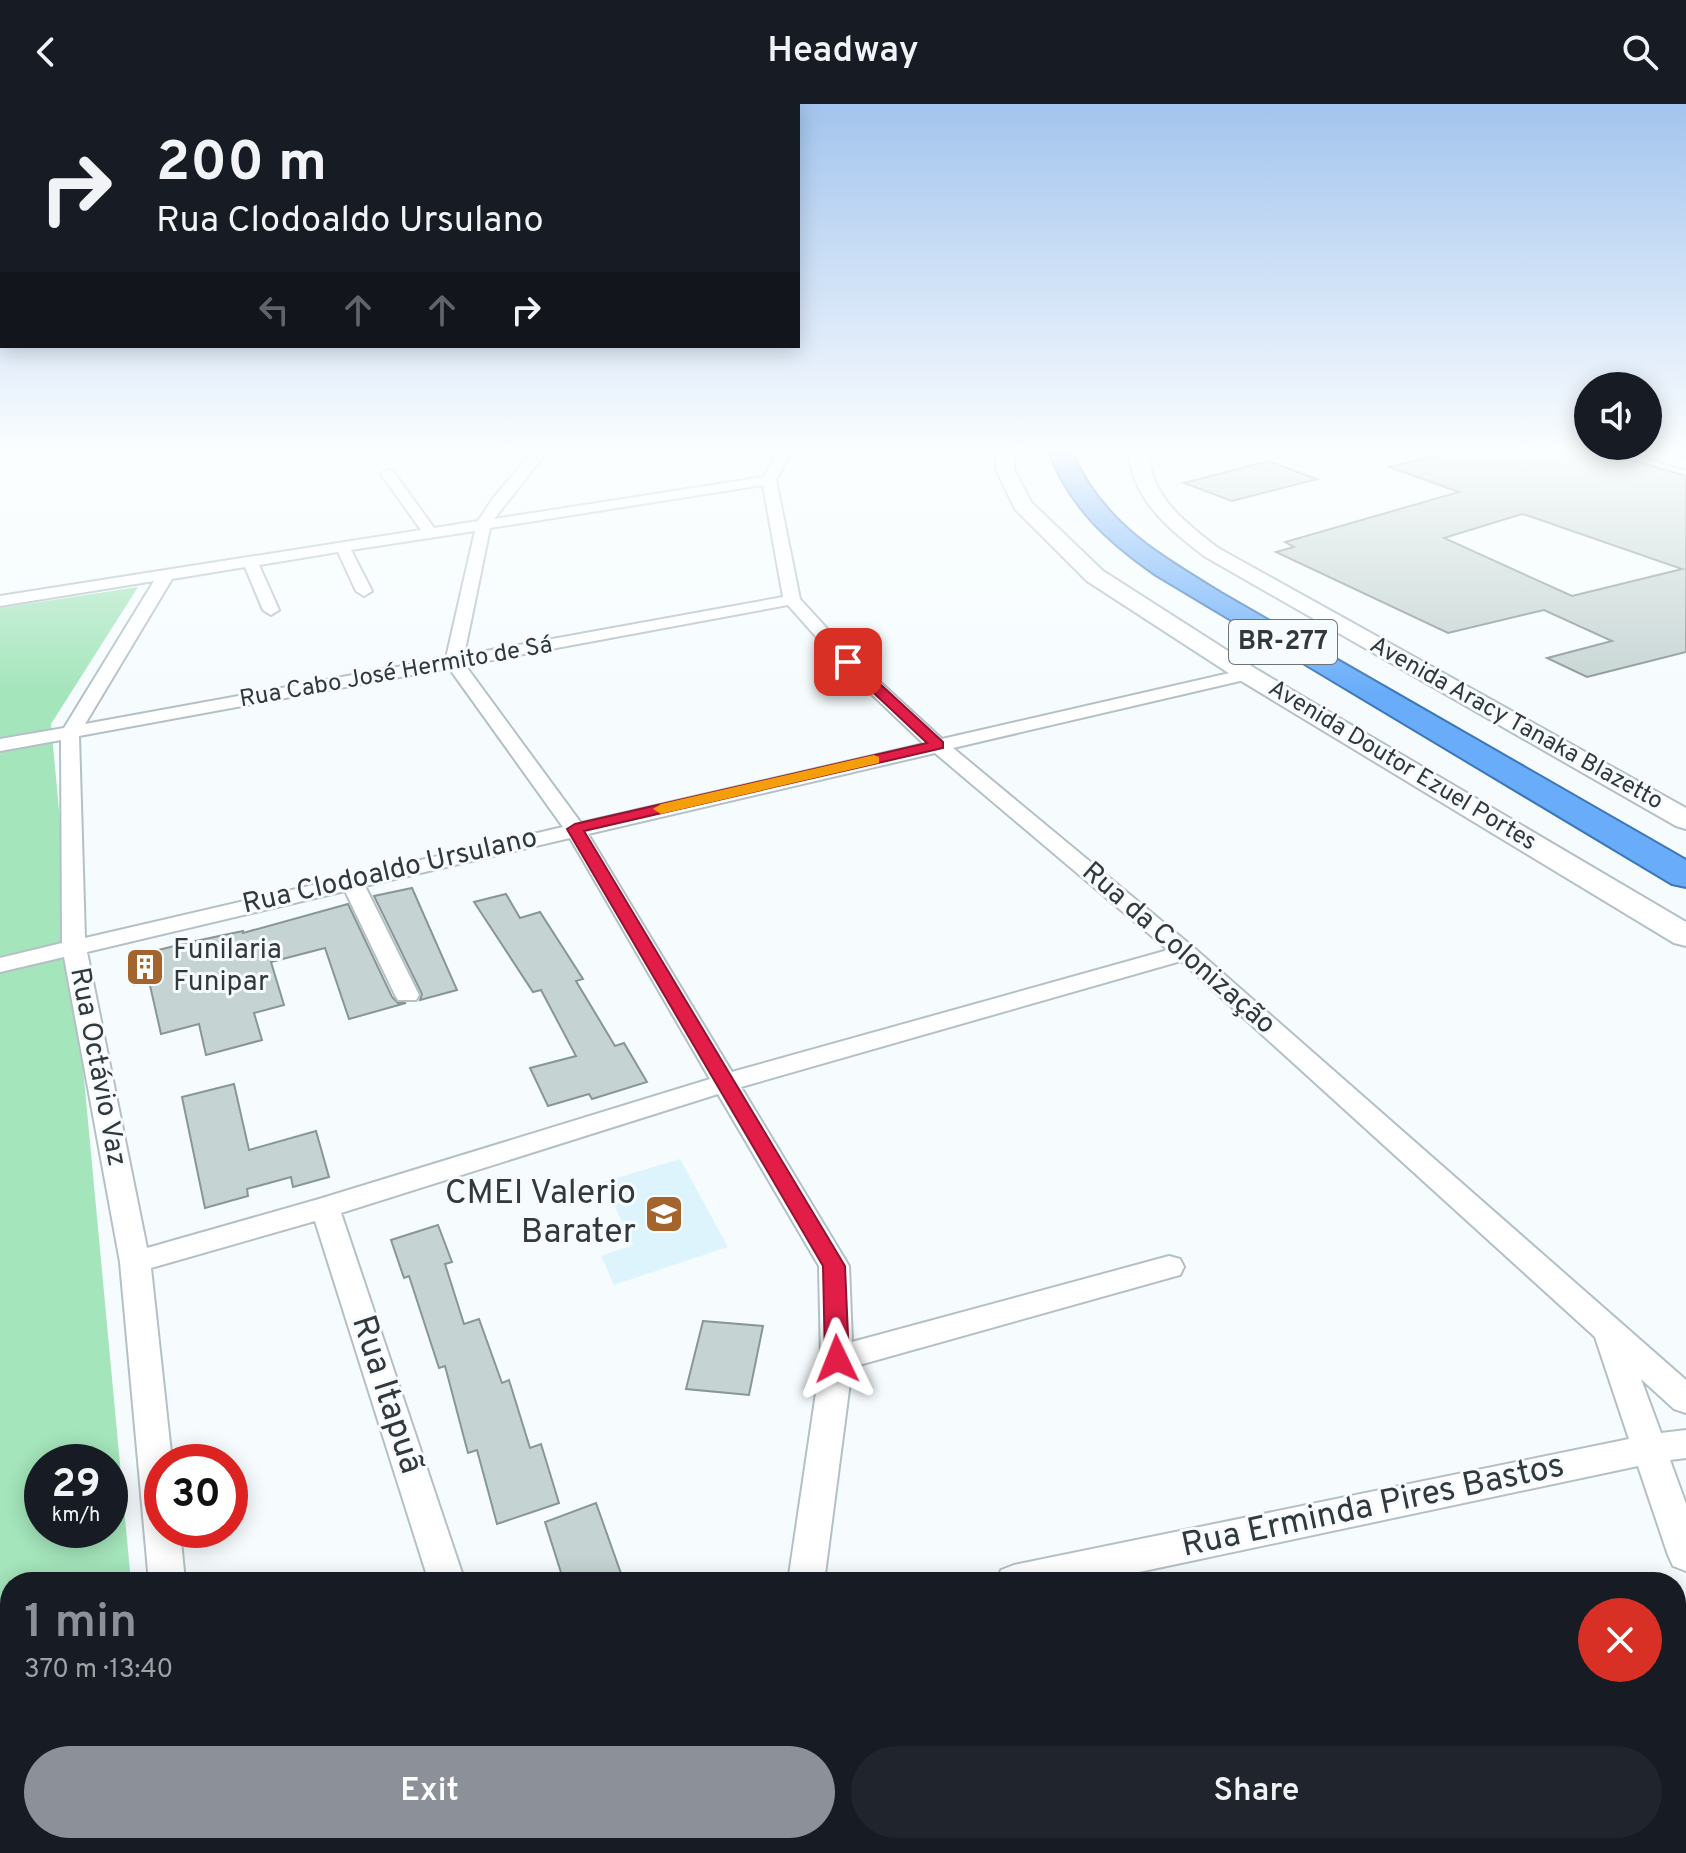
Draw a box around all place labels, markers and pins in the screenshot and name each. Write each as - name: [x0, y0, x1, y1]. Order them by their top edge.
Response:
- pin: [814, 628, 882, 696]
- place label: Funilaria Funipar: [173, 933, 282, 1001]
- building icon: Funilaria Funipar: [124, 946, 166, 988]
- place label: CMEI Valerio Barater: [445, 1173, 636, 1255]
- school or university icon: CMEI Valerio Barater: [643, 1193, 685, 1235]

